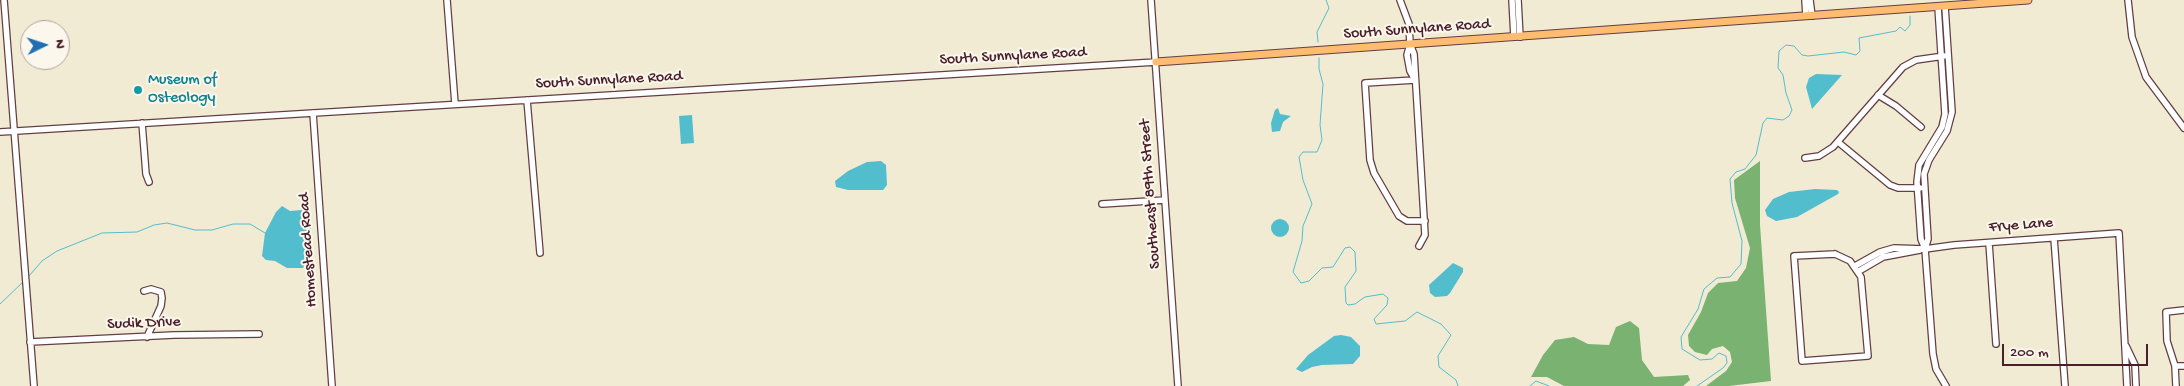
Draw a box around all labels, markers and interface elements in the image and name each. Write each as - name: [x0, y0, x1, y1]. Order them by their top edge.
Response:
- street label: South Sunnylane Road: [1343, 15, 1491, 45]
- north arrow: [20, 20, 70, 70]
- text: N: [51, 39, 68, 49]
- street label: South Sunnylane Road: [939, 44, 1087, 70]
- street label: South Sunnylane Road: [535, 68, 683, 94]
- place label: Museum of Osteology: [148, 71, 217, 109]
- marker: Museum of Osteology: [132, 84, 144, 96]
- street label: Southeast 89th Street: [1136, 118, 1166, 270]
- street label: Homestead Road: [295, 192, 323, 308]
- street label: Frye Lane: [1988, 214, 2054, 238]
- street label: Sudik Drive: [107, 313, 181, 335]
- scale bar: [2004, 334, 2150, 366]
- text: 200 m: [2010, 344, 2049, 362]

